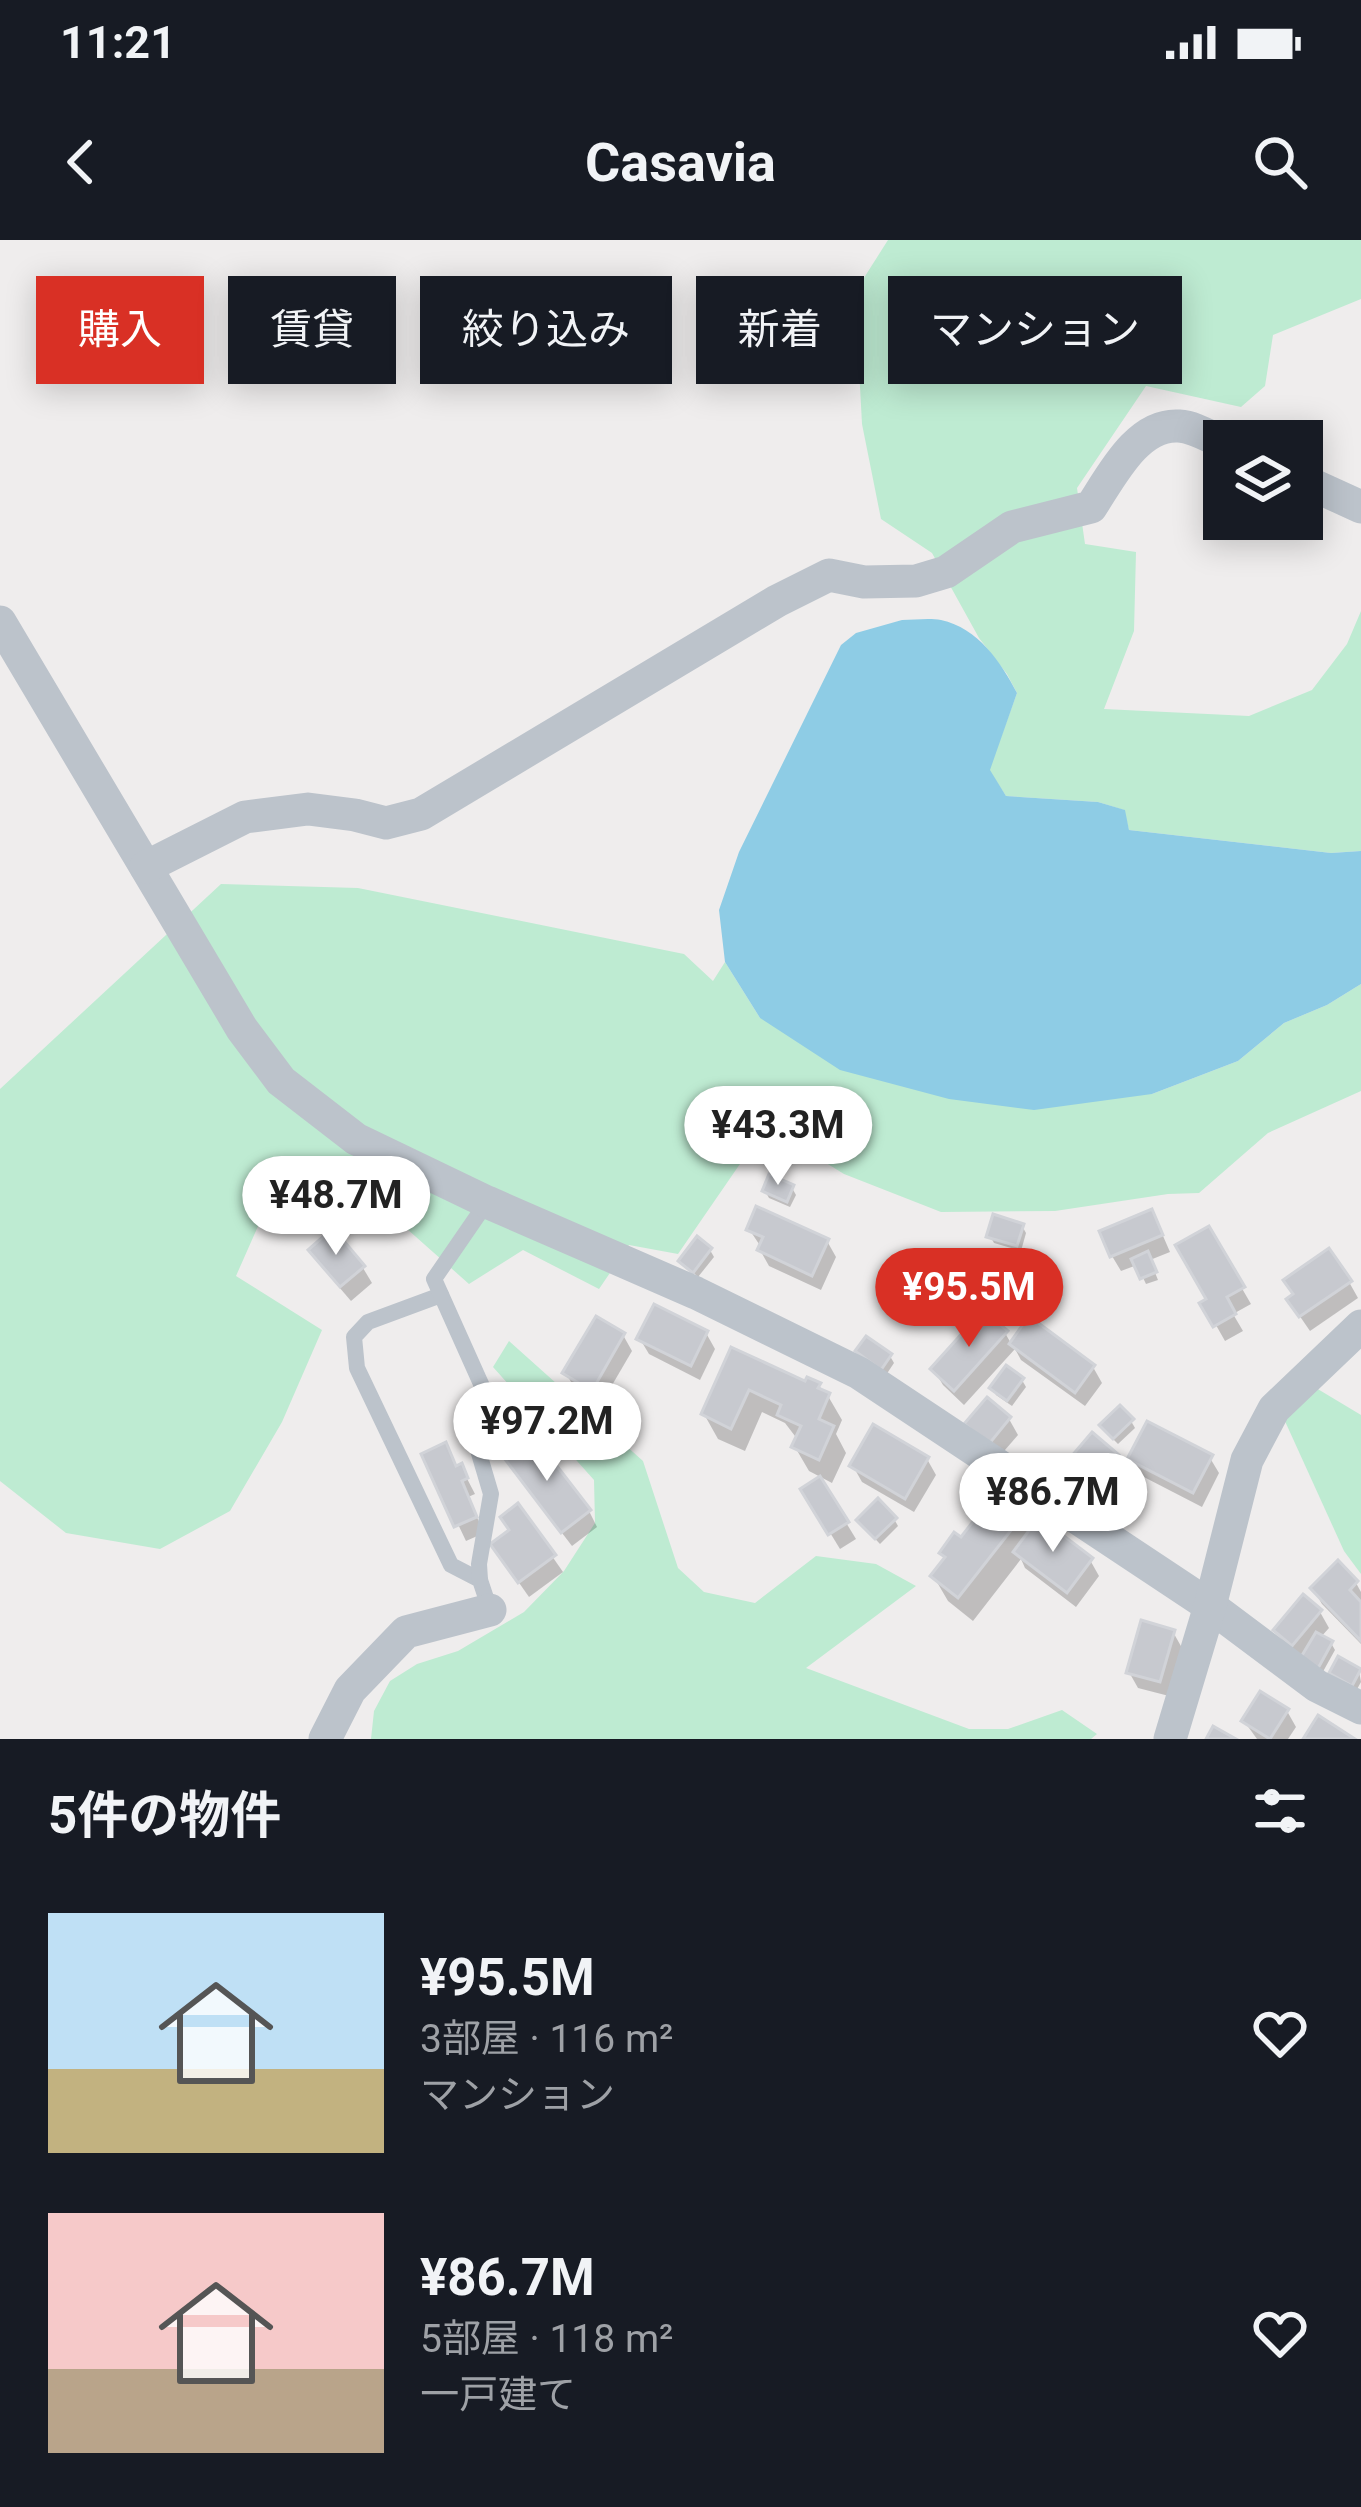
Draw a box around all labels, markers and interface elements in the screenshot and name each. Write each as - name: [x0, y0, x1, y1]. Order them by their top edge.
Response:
- text: 11:21: [60, 16, 176, 69]
- icon: back: [48, 129, 114, 195]
- icon: search: [1247, 129, 1313, 195]
- text: Casavia: [585, 131, 776, 194]
- chip: 購入: [36, 276, 204, 384]
- chip: 賃貸: [228, 276, 396, 384]
- chip: 絞り込み: [420, 276, 672, 384]
- chip: 新着: [696, 276, 864, 384]
- chip: マンション: [888, 276, 1182, 384]
- map controls: [1203, 420, 1323, 540]
- button: layers: [1203, 420, 1323, 540]
- pin: ¥43.3M: [680, 1086, 876, 1188]
- text: ¥43.3M: [711, 1102, 845, 1148]
- pin: ¥48.7M: [238, 1156, 434, 1258]
- text: ¥48.7M: [269, 1172, 403, 1218]
- pin: ¥95.5M: [871, 1248, 1067, 1350]
- text: ¥95.5M: [902, 1264, 1036, 1310]
- pin: ¥97.2M: [449, 1382, 645, 1484]
- text: ¥97.2M: [480, 1398, 614, 1444]
- pin: ¥86.7M: [955, 1453, 1151, 1555]
- text: ¥86.7M: [986, 1469, 1120, 1515]
- icon: filters: [1247, 1778, 1313, 1844]
- text: 5件の物件: [48, 1786, 281, 1845]
- text: ¥95.5M: [420, 1948, 595, 2007]
- icon: home: [144, 1961, 288, 2105]
- icon: heart: [1247, 2000, 1313, 2066]
- text: 3部屋 · 116 m²: [420, 2016, 673, 2062]
- text: マンション: [420, 2072, 615, 2118]
- text: ¥86.7M: [420, 2248, 595, 2307]
- icon: home: [144, 2261, 288, 2405]
- icon: heart: [1247, 2300, 1313, 2366]
- text: 5部屋 · 118 m²: [420, 2316, 673, 2362]
- text: 一戸建て: [420, 2372, 576, 2418]

